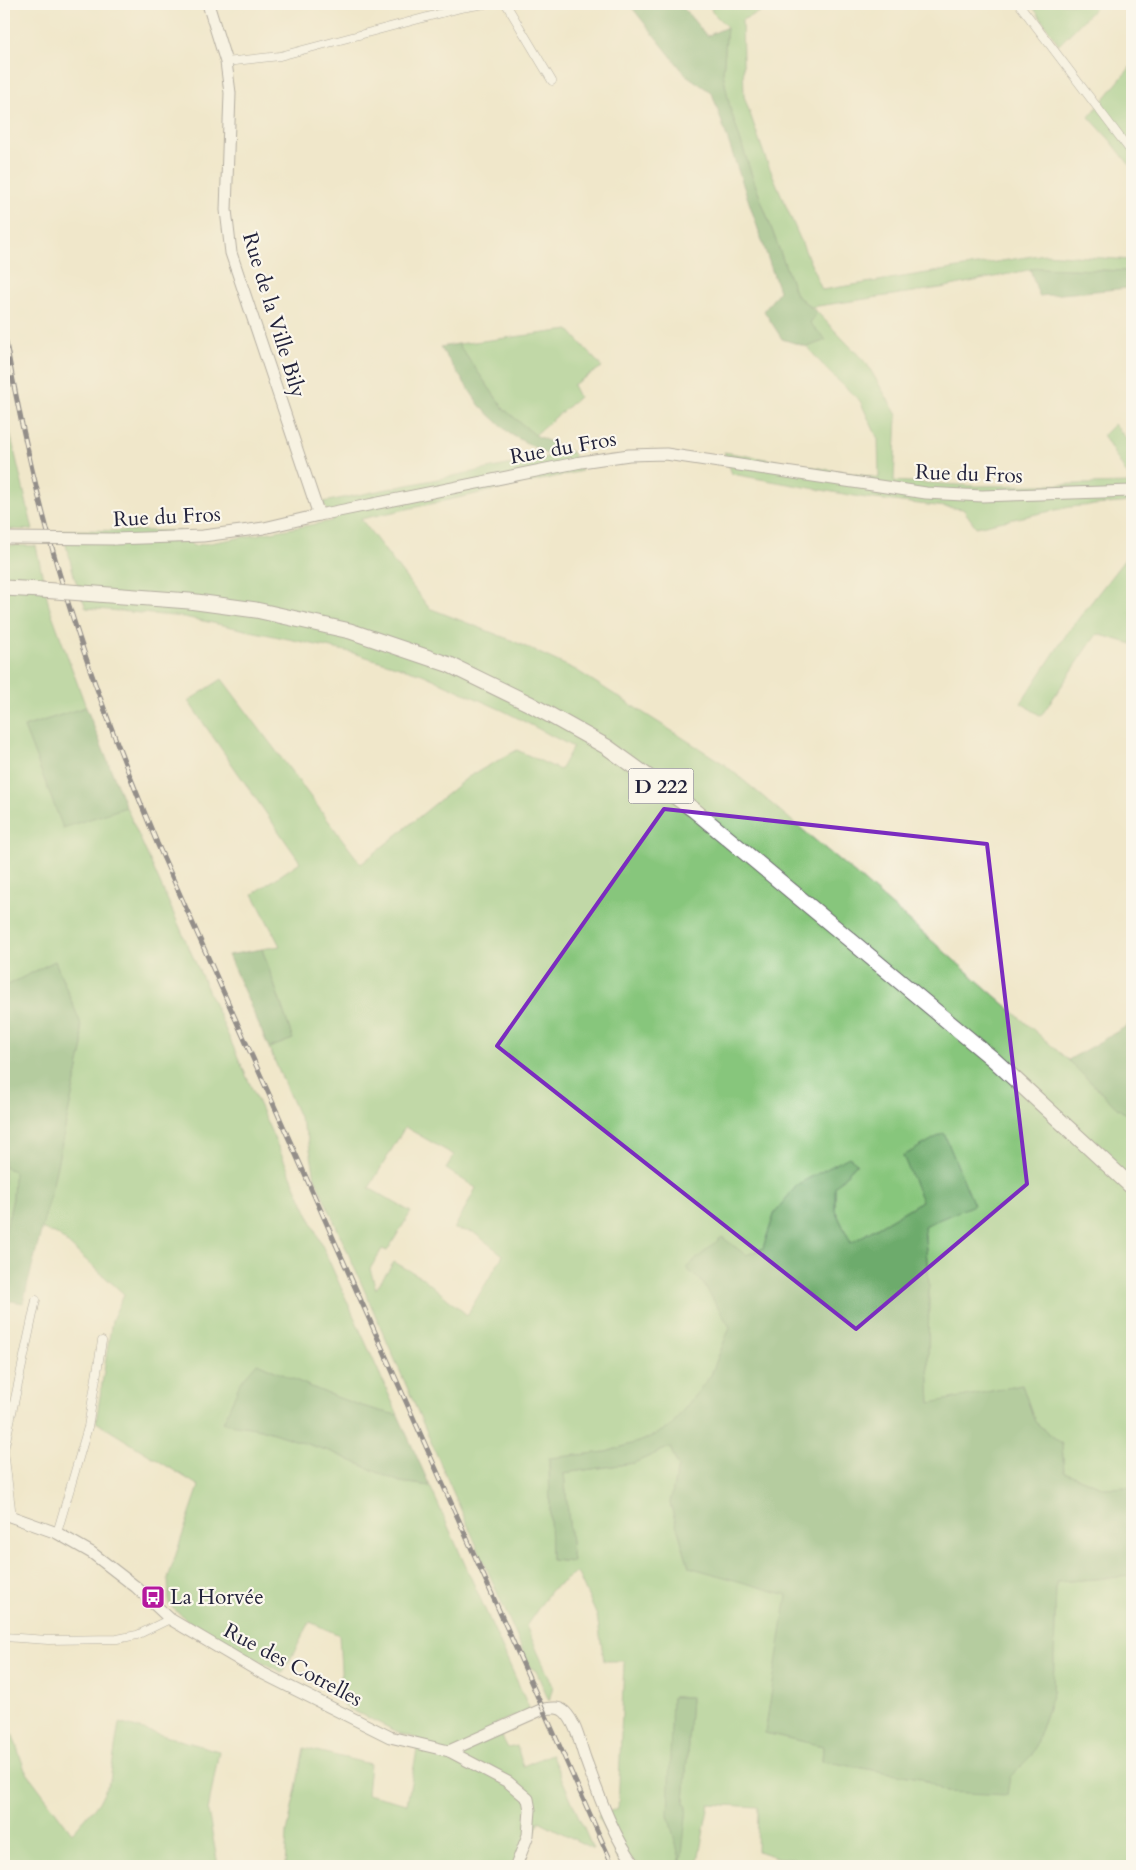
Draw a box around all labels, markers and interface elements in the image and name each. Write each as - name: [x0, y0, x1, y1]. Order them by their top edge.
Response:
- street label: Rue de la Ville Bily: [235, 229, 313, 401]
- street label: Rue du Fros: [507, 424, 619, 472]
- street label: Rue du Fros: [915, 458, 1023, 490]
- street label: Rue du Fros: [113, 500, 221, 534]
- road number: D 222: [628, 768, 694, 804]
- place label: La Horvée: [170, 1583, 264, 1612]
- bus stop icon: La Horvée: [140, 1584, 166, 1610]
- street label: Rue des Cotrelles: [219, 1616, 367, 1714]

